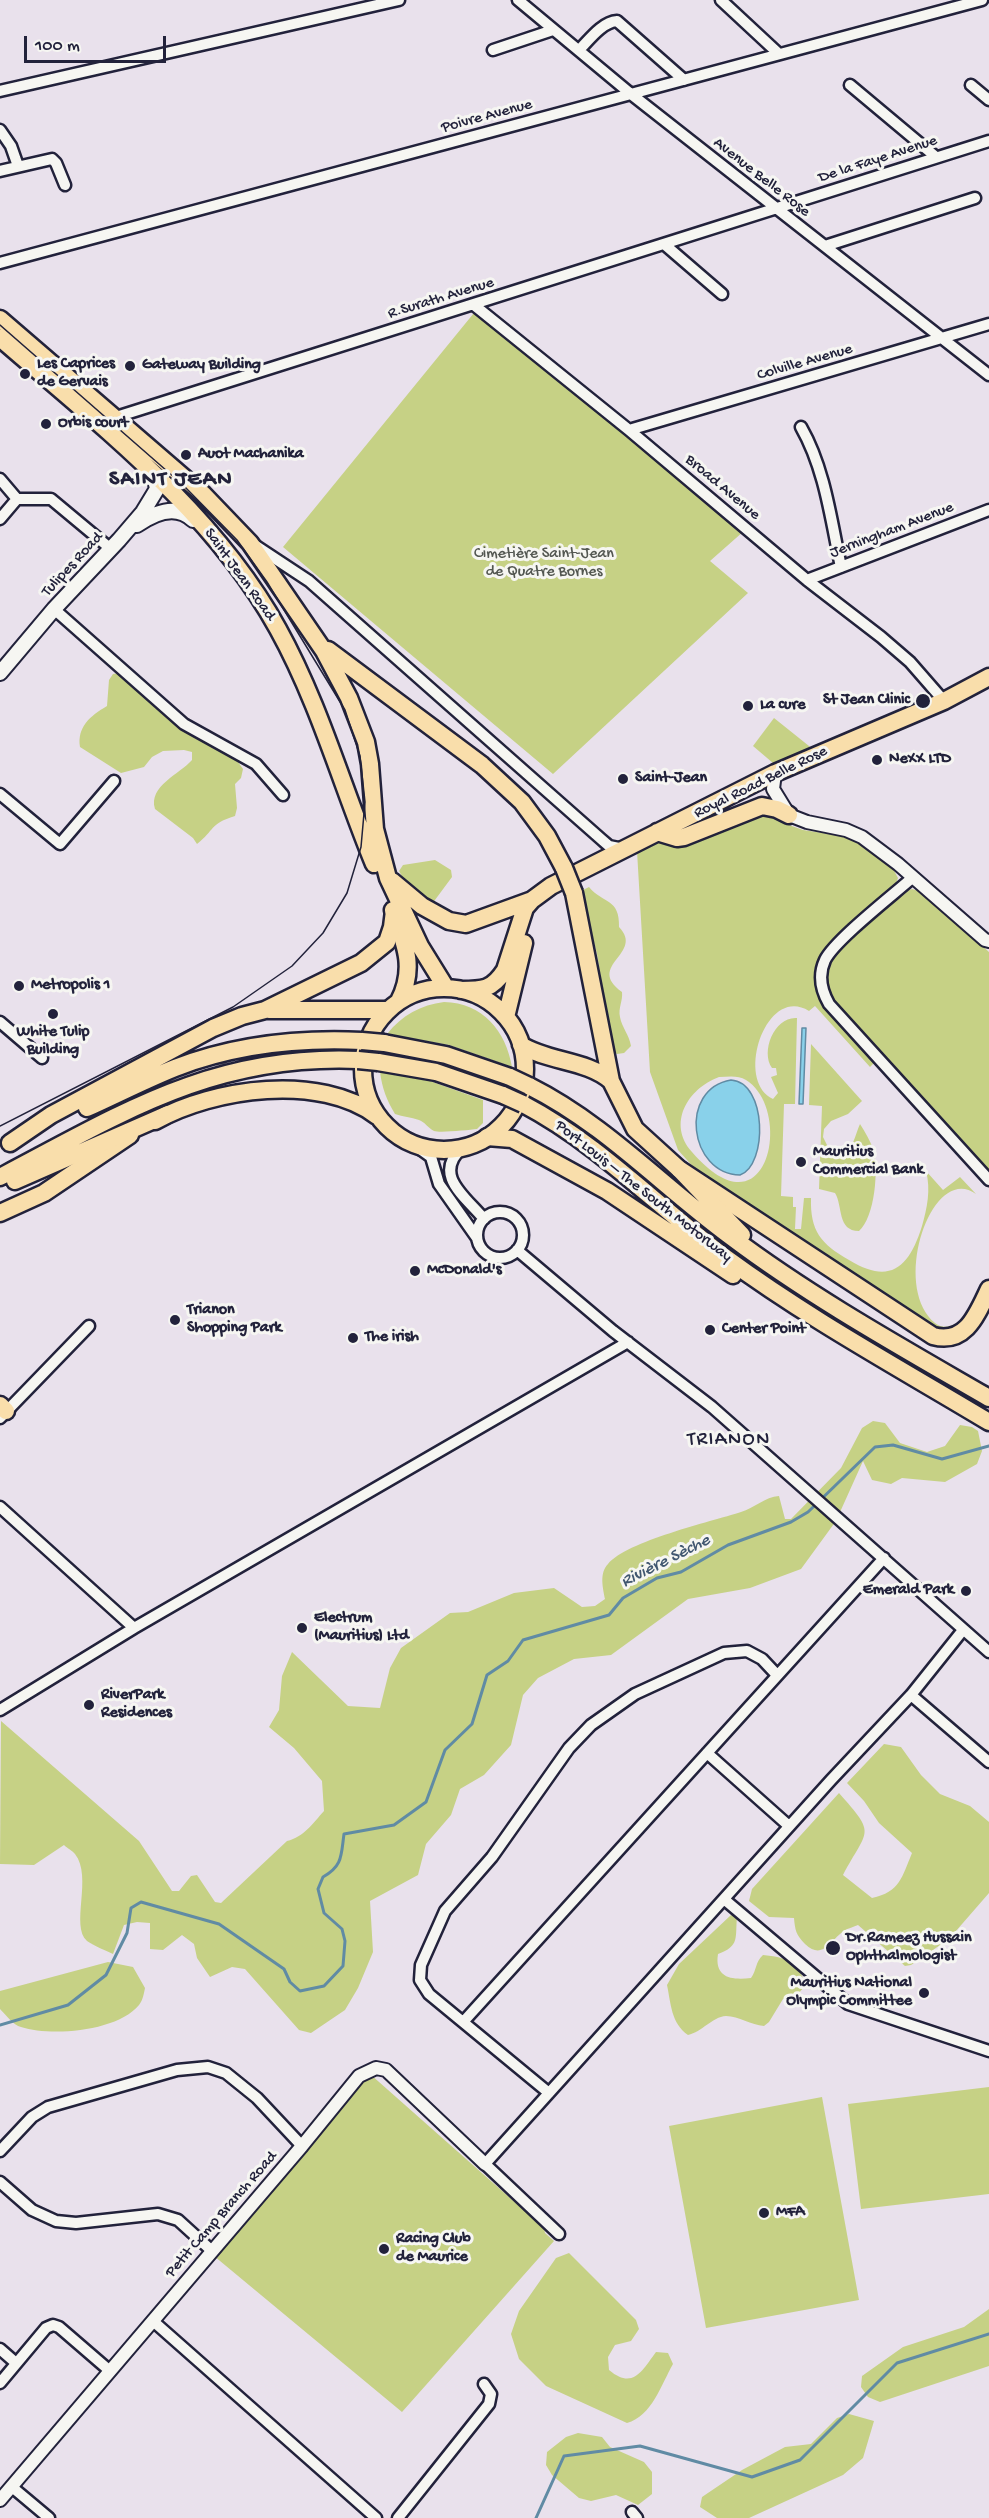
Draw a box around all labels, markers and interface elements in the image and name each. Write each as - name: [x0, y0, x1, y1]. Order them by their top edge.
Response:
- scale bar: [27, 24, 170, 62]
- text: 100 m: [35, 36, 80, 57]
- street label: Poivre Avenue: [439, 96, 535, 138]
- street label: De la Faye Avenue: [816, 132, 940, 188]
- street label: Avenue Belle Rose: [708, 134, 814, 222]
- street label: R.Surath Avenue: [386, 274, 496, 324]
- street label: Colville Avenue: [755, 340, 855, 386]
- place label: Les Caprices de Gervais: [37, 355, 115, 393]
- place label: Gateway Building: [142, 356, 261, 376]
- marker: Gateway Building: [123, 359, 137, 373]
- marker: Les Caprices de Gervais: [18, 367, 32, 381]
- place label: Orbis court: [58, 414, 128, 434]
- marker: Orbis court: [39, 417, 53, 431]
- place label: Auot Machanika: [198, 445, 304, 465]
- marker: Auot Machanika: [179, 448, 193, 462]
- street label: Broad Avenue: [680, 451, 764, 525]
- district label: SAINT JEAN: [109, 468, 233, 494]
- street label: Jerningham Avenue: [827, 499, 957, 563]
- street label: Saint Jean Road: [199, 525, 279, 625]
- street label: Tulipes Road: [38, 529, 108, 601]
- park label: Cimetière Saint-Jean de Quatre Bornes: [474, 545, 614, 583]
- place label: St Jean Clinic: [823, 691, 910, 711]
- marker: St Jean Clinic: [914, 692, 932, 710]
- place label: La cure: [760, 696, 805, 716]
- marker: La cure: [741, 699, 755, 713]
- street label: Royal Road Belle Rose: [691, 742, 831, 824]
- place label: NeXX LTD: [889, 750, 951, 770]
- marker: NeXX LTD: [870, 753, 884, 767]
- place label: Saint-Jean: [635, 769, 707, 789]
- marker: Saint-Jean: [616, 772, 630, 786]
- place label: Metropolis 1: [31, 976, 110, 996]
- marker: Metropolis 1: [12, 979, 26, 993]
- marker: White Tulip Building: [46, 1007, 60, 1021]
- place label: White Tulip Building: [17, 1023, 89, 1061]
- street label: Port Louis – The South Motorway: [551, 1117, 735, 1267]
- place label: Mauritius Commercial Bank: [813, 1143, 924, 1181]
- marker: Mauritius Commercial Bank: [794, 1155, 808, 1169]
- place label: McDonald's: [427, 1261, 502, 1281]
- marker: McDonald's: [408, 1264, 422, 1278]
- place label: Trianon Shopping Park: [187, 1301, 282, 1339]
- marker: Trianon Shopping Park: [168, 1313, 182, 1327]
- place label: Center Point: [722, 1320, 806, 1340]
- marker: Center Point: [703, 1323, 717, 1337]
- place label: The irish: [365, 1328, 419, 1348]
- marker: The irish: [346, 1331, 360, 1345]
- district label: TRIANON: [687, 1429, 771, 1453]
- water label: Rivière Sèche: [618, 1530, 714, 1594]
- place label: Emerald Park: [863, 1581, 954, 1601]
- marker: Emerald Park: [959, 1584, 973, 1598]
- place label: Electrum (Mauritius) Ltd: [314, 1609, 409, 1647]
- marker: Electrum (Mauritius) Ltd: [295, 1621, 309, 1635]
- place label: RiverPark Residences: [101, 1686, 172, 1724]
- marker: RiverPark Residences: [82, 1698, 96, 1712]
- place label: Dr.Rameez Hussain Ophthalmologist: [846, 1929, 971, 1967]
- marker: Dr.Rameez Hussain Ophthalmologist: [824, 1939, 842, 1957]
- place label: Mauritius National Olympic Committee: [786, 1974, 912, 2012]
- marker: Mauritius National Olympic Committee: [917, 1986, 931, 2000]
- street label: Petit Camp Branch Road: [162, 2148, 282, 2282]
- place label: MFA: [776, 2203, 805, 2223]
- marker: MFA: [757, 2206, 771, 2220]
- place label: Racing Club de Maurice: [396, 2230, 471, 2268]
- marker: Racing Club de Maurice: [377, 2242, 391, 2256]

